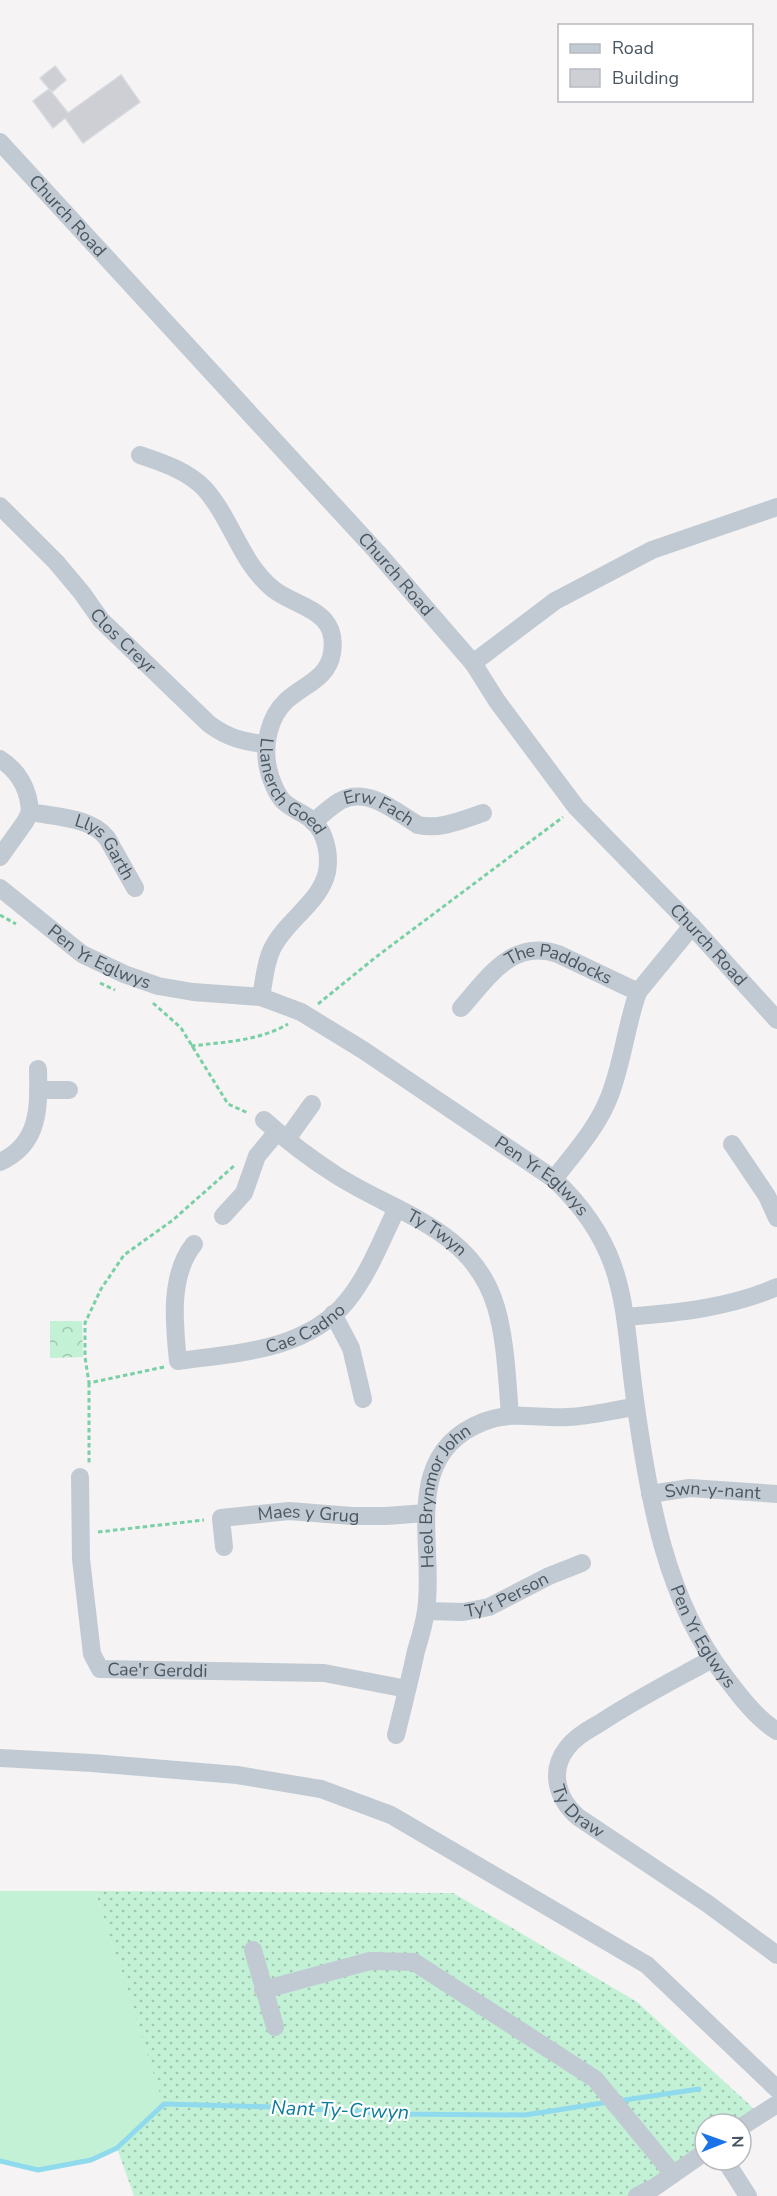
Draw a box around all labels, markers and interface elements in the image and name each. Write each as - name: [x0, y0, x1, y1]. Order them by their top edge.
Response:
- legend: [558, 24, 753, 102]
- text: Road: [612, 36, 654, 60]
- text: Building: [612, 66, 679, 90]
- street label: Church Road: [24, 169, 112, 262]
- street label: Church Road: [353, 527, 439, 621]
- street label: Clos Creyr: [84, 603, 162, 679]
- street label: Llanerch Goed: [254, 737, 332, 839]
- street label: Erw Fach: [341, 784, 419, 832]
- street label: Llys Garth: [72, 808, 140, 884]
- street label: Church Road: [665, 898, 752, 991]
- street label: Pen Yr Eglwys: [43, 919, 154, 995]
- street label: The Paddocks: [500, 938, 616, 990]
- street label: Pen Yr Eglwys: [490, 1130, 594, 1221]
- street label: Ty Twyn: [403, 1203, 472, 1261]
- street label: Cae Cadno: [263, 1298, 351, 1359]
- street label: Heol Brynmor John: [414, 1418, 475, 1569]
- street label: Swn-y-nant: [663, 1476, 762, 1505]
- street label: Maes y Grug: [256, 1499, 359, 1528]
- street label: Ty'r Person: [463, 1566, 553, 1623]
- street label: Pen Yr Eglwys: [665, 1582, 742, 1693]
- street label: Cae'r Gerddi: [107, 1657, 208, 1683]
- street label: Ty Draw: [546, 1781, 609, 1843]
- water label: Nant Ty-Crwyn: [271, 2094, 409, 2126]
- north arrow: [693, 2112, 753, 2172]
- text: N: [726, 2136, 748, 2148]

